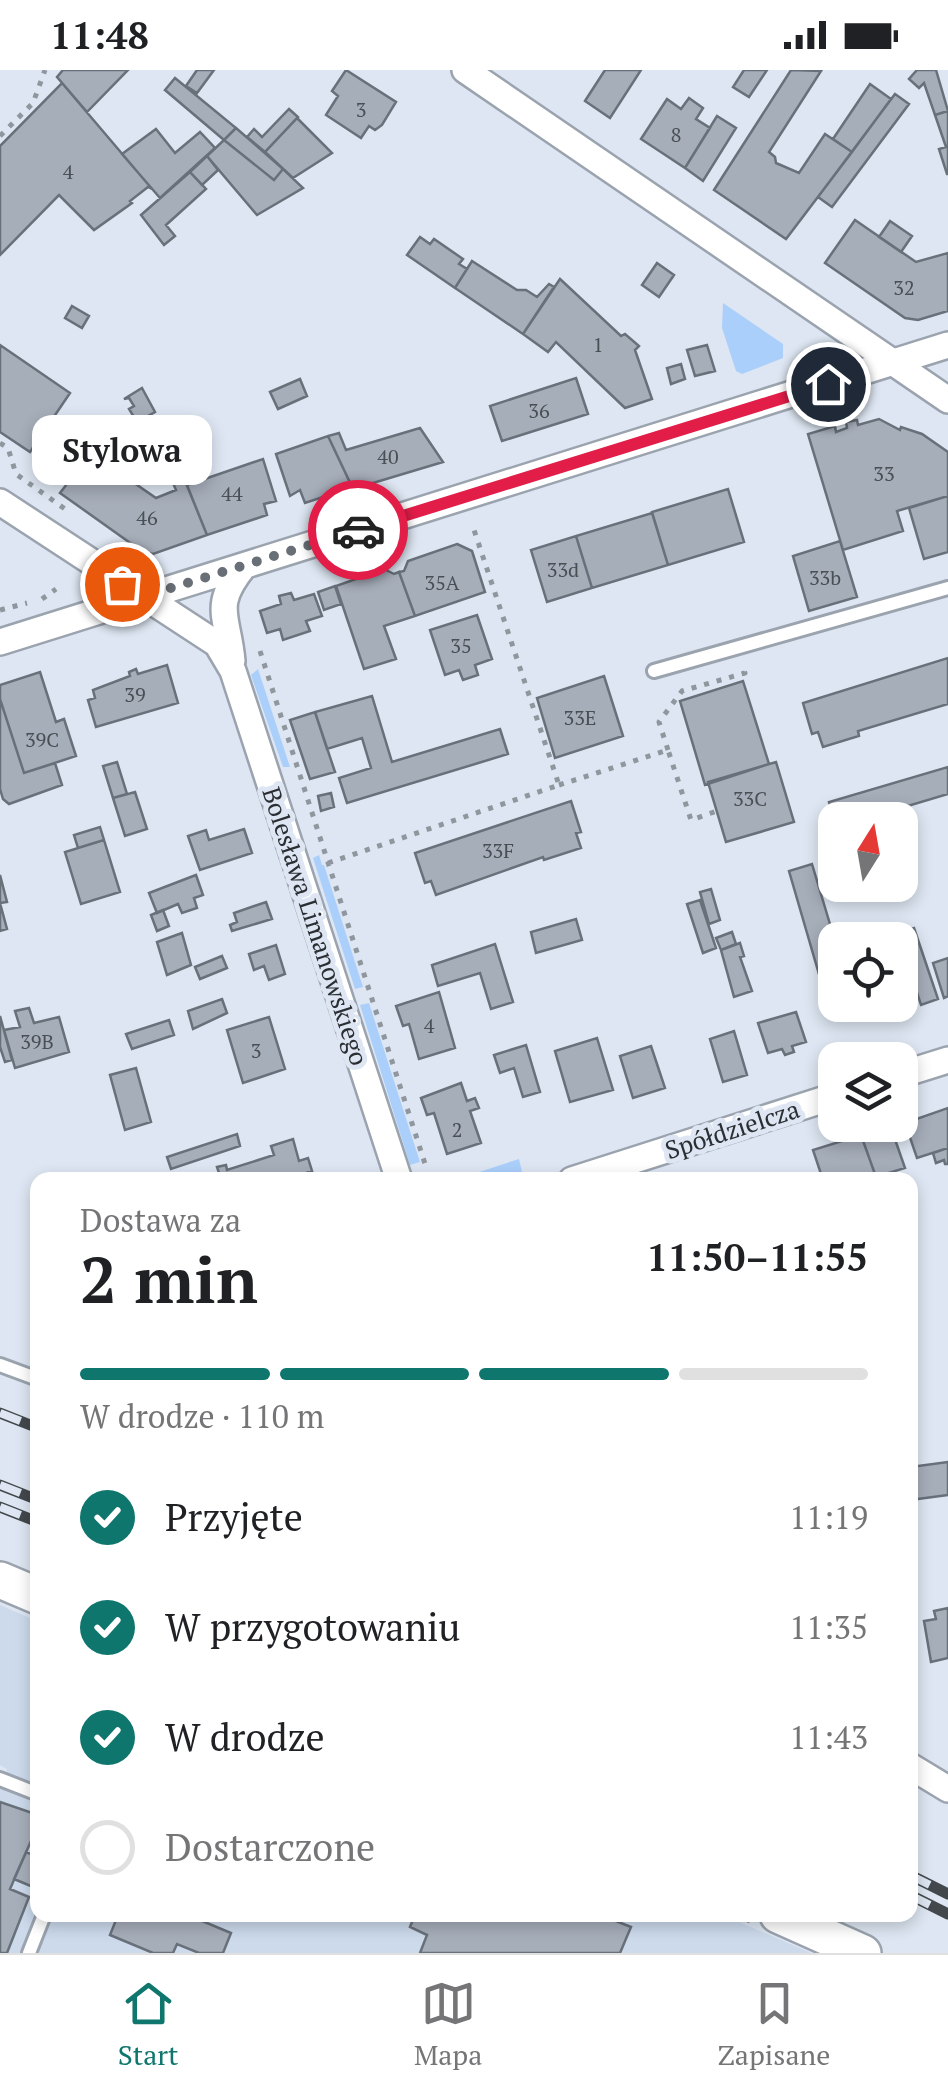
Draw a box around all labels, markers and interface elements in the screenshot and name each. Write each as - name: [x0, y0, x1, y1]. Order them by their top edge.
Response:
- text: 11:48: [50, 10, 149, 60]
- house number: 3: [356, 96, 366, 123]
- house number: 8: [671, 121, 681, 148]
- house number: 4: [63, 158, 74, 185]
- house number: 32: [893, 274, 915, 301]
- house number: 1: [593, 331, 603, 358]
- pin: [786, 342, 871, 427]
- icon: home: [801, 357, 856, 412]
- house number: 36: [528, 397, 550, 424]
- callout: Stylowa: [32, 414, 212, 484]
- text: Stylowa: [62, 429, 182, 471]
- house number: 40: [377, 443, 399, 470]
- house number: 33: [873, 460, 895, 487]
- house number: 44: [221, 480, 243, 507]
- courier: [308, 480, 408, 580]
- icon: car: [331, 503, 386, 558]
- house number: 46: [136, 504, 158, 531]
- pin: [80, 542, 165, 627]
- house number: 33d: [547, 556, 579, 583]
- icon: bag: [95, 557, 150, 612]
- house number: 33b: [809, 564, 841, 591]
- house number: 35A: [425, 569, 460, 596]
- house number: 35: [450, 632, 472, 659]
- house number: 39: [124, 681, 146, 708]
- house number: 33E: [564, 704, 596, 731]
- house number: 39C: [25, 726, 59, 753]
- street label: Bolesława Limanowskiego: [255, 783, 377, 1069]
- house number: 33C: [733, 785, 767, 812]
- north arrow: [818, 802, 918, 902]
- map controls: [818, 802, 918, 1142]
- house number: 33F: [482, 837, 514, 864]
- button: locate: [818, 922, 918, 1022]
- house number: 4: [424, 1012, 435, 1039]
- house number: 39B: [20, 1028, 54, 1055]
- house number: 3: [251, 1037, 261, 1064]
- button: layers: [818, 1042, 918, 1142]
- street label: Spółdzielcza: [661, 1092, 804, 1166]
- house number: 2: [452, 1116, 462, 1143]
- text: Dostawa za: [80, 1199, 241, 1241]
- text: 11:50–11:55: [646, 1232, 868, 1282]
- text: 2 min: [80, 1235, 258, 1322]
- text: W drodze · 110 m: [80, 1395, 324, 1437]
- icon: check: [80, 1490, 135, 1545]
- text: Przyjęte: [165, 1492, 303, 1542]
- text: 11:19: [789, 1496, 868, 1538]
- icon: check: [80, 1600, 135, 1655]
- text: W przygotowaniu: [165, 1602, 460, 1652]
- text: 11:35: [789, 1606, 868, 1648]
- icon: check: [80, 1710, 135, 1765]
- text: W drodze: [165, 1712, 325, 1762]
- text: 11:43: [789, 1716, 868, 1758]
- text: Dostarczone: [165, 1822, 375, 1872]
- tab: Start: [118, 1976, 178, 2073]
- tab: Mapa: [414, 1976, 482, 2073]
- tab: Zapisane: [718, 1976, 830, 2073]

